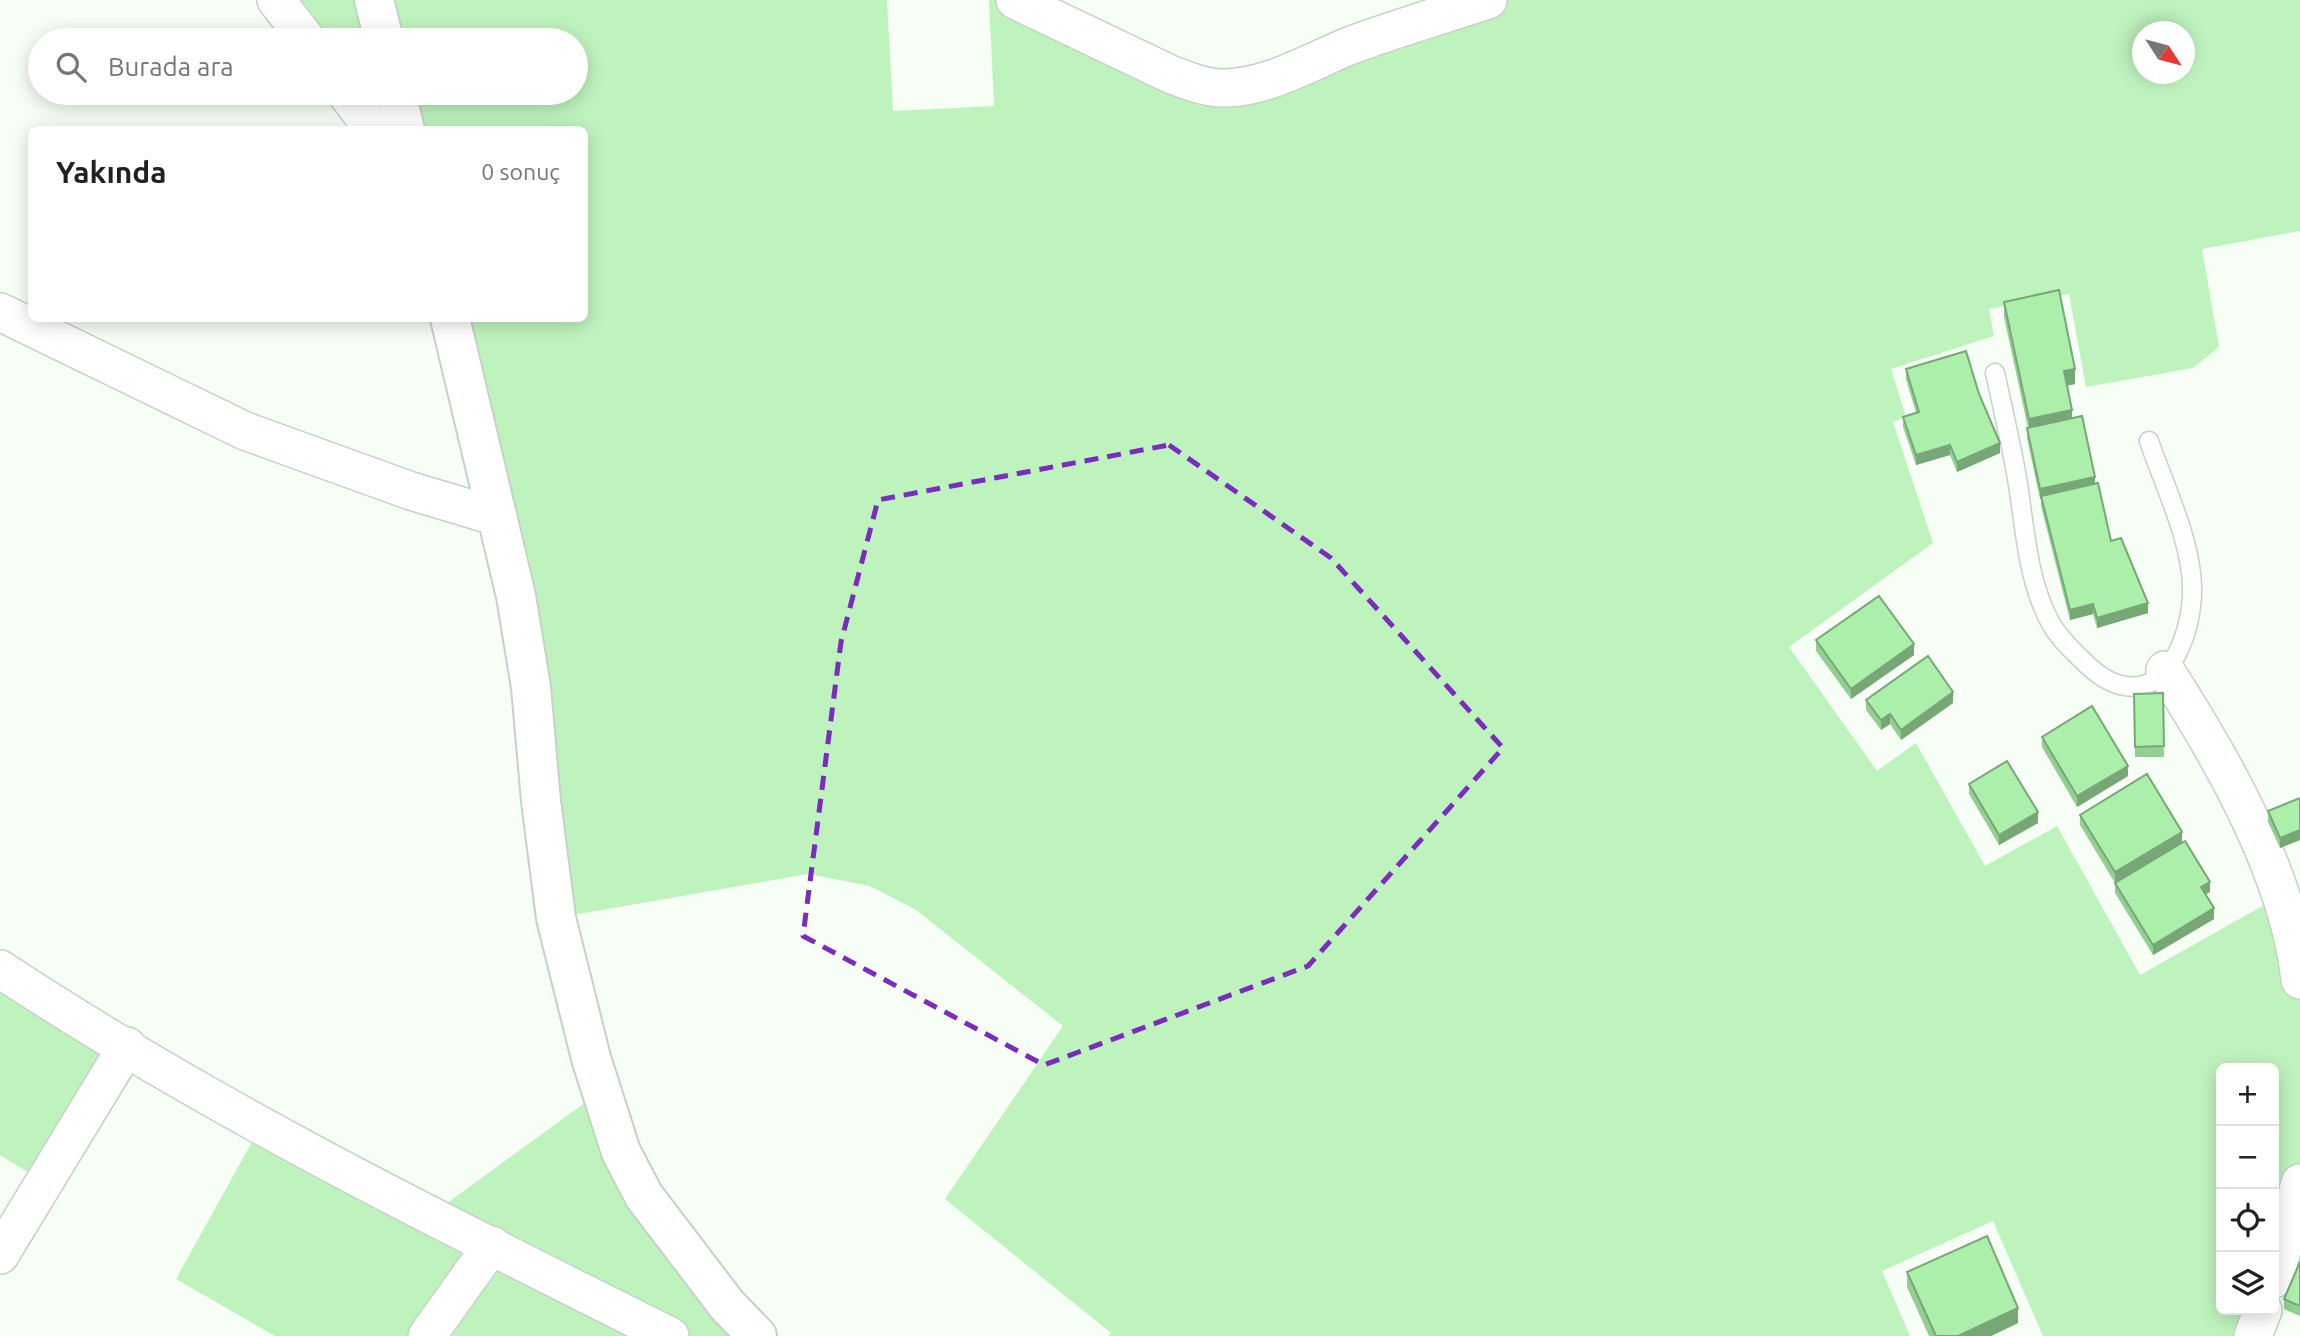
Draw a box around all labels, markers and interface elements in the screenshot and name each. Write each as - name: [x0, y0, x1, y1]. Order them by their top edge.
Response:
- north arrow: [2132, 21, 2195, 84]
- search box: [28, 28, 588, 105]
- icon: search: [52, 48, 90, 86]
- text: Burada ara: [108, 52, 234, 81]
- text: Yakında: [56, 155, 167, 189]
- text: 0 sonuç: [481, 159, 560, 184]
- map controls: [2216, 1063, 2279, 1315]
- button: +: [2216, 1063, 2279, 1126]
- button: −: [2216, 1126, 2279, 1189]
- button: locate: [2216, 1189, 2279, 1252]
- button: layers: [2216, 1252, 2279, 1315]

